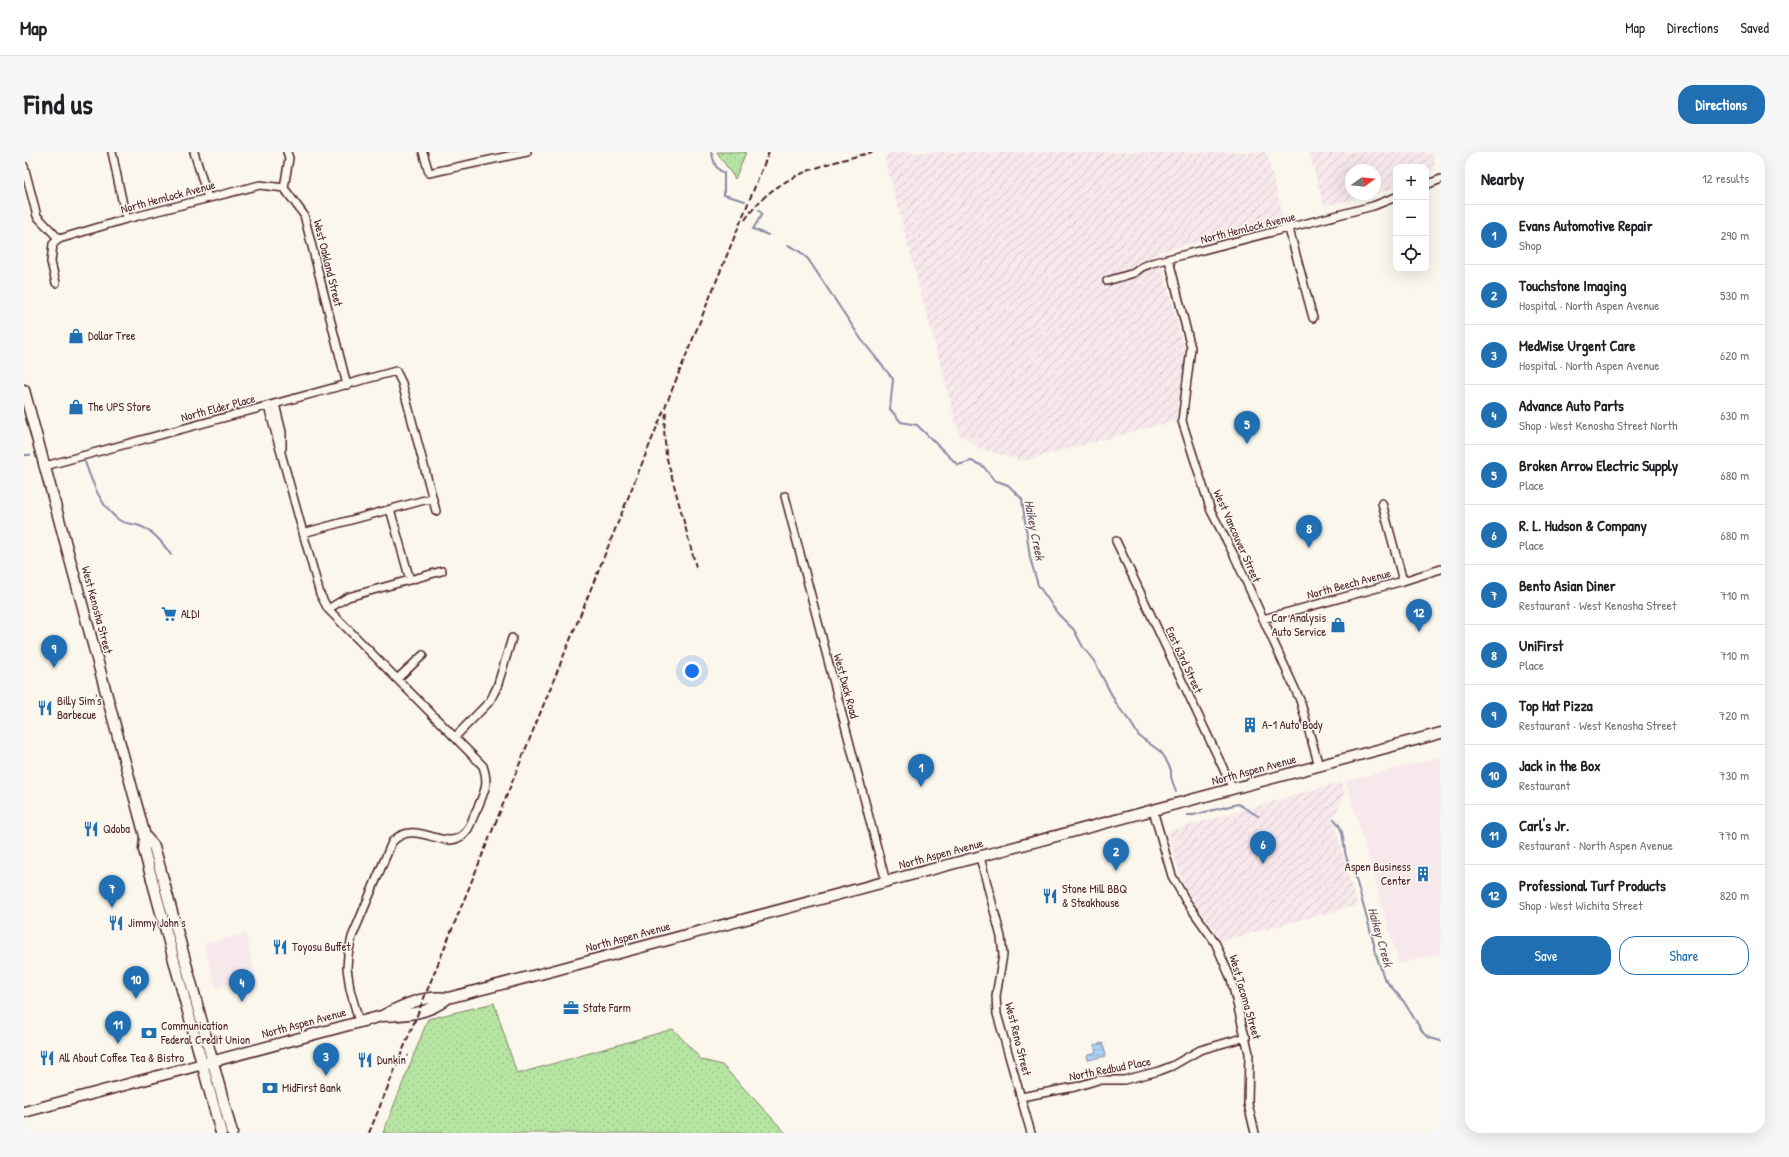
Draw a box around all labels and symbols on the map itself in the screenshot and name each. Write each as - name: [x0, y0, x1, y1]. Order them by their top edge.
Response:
- north arrow: [1345, 164, 1381, 200]
- street label: North Hemlock Avenue: [119, 176, 217, 217]
- street label: North Hemlock Avenue: [1199, 207, 1297, 248]
- street label: West Oakland Street: [310, 218, 348, 309]
- shop icon: Dollar Tree: [67, 327, 85, 345]
- place label: Dollar Tree: [88, 327, 136, 344]
- street label: North Elder Place: [179, 389, 257, 426]
- shop icon: The UPS Store: [67, 398, 85, 416]
- place label: The UPS Store: [88, 398, 151, 415]
- pin: 5: [1234, 411, 1260, 444]
- street label: West Vancouver Street: [1209, 487, 1266, 586]
- water label: Haikey Creek: [1020, 498, 1050, 563]
- pin: 8: [1296, 515, 1322, 548]
- street label: West Kenosha Street: [78, 564, 118, 656]
- street label: North Beech Avenue: [1305, 564, 1393, 603]
- pin: 12: [1406, 599, 1432, 632]
- supermarket icon: ALDI: [160, 605, 178, 623]
- place label: ALDI: [181, 605, 200, 622]
- place label: Car Analysis Auto Service: [1271, 609, 1326, 640]
- shop icon: Car Analysis Auto Service: [1329, 616, 1347, 634]
- street label: East 63rd Street: [1162, 624, 1208, 697]
- pin: 9: [41, 635, 67, 668]
- street label: West Duck Road: [830, 652, 863, 720]
- your location: [682, 661, 702, 681]
- place label: Billy Sim's Barbecue: [57, 692, 102, 723]
- restaurant icon: Billy Sim's Barbecue: [36, 699, 54, 717]
- building icon: A-1 Auto Body: [1241, 716, 1259, 734]
- place label: A-1 Auto Body: [1262, 716, 1323, 733]
- street label: North Aspen Avenue: [1210, 750, 1298, 789]
- pin: 1: [908, 754, 934, 787]
- restaurant icon: Qdoba: [82, 820, 100, 838]
- place label: Qdoba: [103, 820, 130, 837]
- pin: 6: [1250, 831, 1276, 864]
- street label: North Aspen Avenue: [897, 834, 985, 873]
- pin: 2: [1103, 838, 1129, 871]
- place label: Aspen Business Center: [1345, 858, 1411, 889]
- building icon: Aspen Business Center: [1414, 865, 1432, 883]
- pin: 7: [99, 875, 125, 908]
- place label: Stone Mill BBQ & Steakhouse: [1062, 880, 1127, 911]
- restaurant icon: Stone Mill BBQ & Steakhouse: [1041, 887, 1059, 905]
- water label: Haikey Creek: [1364, 905, 1399, 970]
- restaurant icon: Jimmy John's: [107, 914, 125, 932]
- place label: Jimmy John's: [128, 914, 186, 931]
- street label: North Aspen Avenue: [584, 917, 672, 956]
- restaurant icon: Toyosu Buffet: [271, 938, 289, 956]
- place label: Toyosu Buffet: [292, 938, 352, 955]
- street label: West Tacoma Street: [1225, 953, 1266, 1042]
- pin: 10: [123, 966, 149, 999]
- pin: 4: [229, 969, 255, 1002]
- office icon: State Farm: [562, 999, 580, 1017]
- place label: State Farm: [583, 999, 631, 1016]
- street label: West Reno Street: [1001, 1001, 1036, 1078]
- street label: North Aspen Avenue: [260, 1003, 348, 1042]
- pin: 11: [105, 1011, 131, 1044]
- place label: Communication Federal Credit Union: [160, 1017, 250, 1048]
- bank icon: Communication Federal Credit Union: [140, 1024, 158, 1042]
- pin: 3: [313, 1043, 339, 1076]
- restaurant icon: All About Coffee Tea & Bistro: [38, 1049, 56, 1067]
- place label: All About Coffee Tea & Bistro: [59, 1049, 184, 1066]
- restaurant icon: Dunkin': [356, 1051, 374, 1069]
- place label: Dunkin': [377, 1051, 408, 1068]
- street label: North Redbud Place: [1068, 1052, 1152, 1085]
- bank icon: MidFirst Bank: [261, 1079, 279, 1097]
- place label: MidFirst Bank: [282, 1079, 341, 1096]

